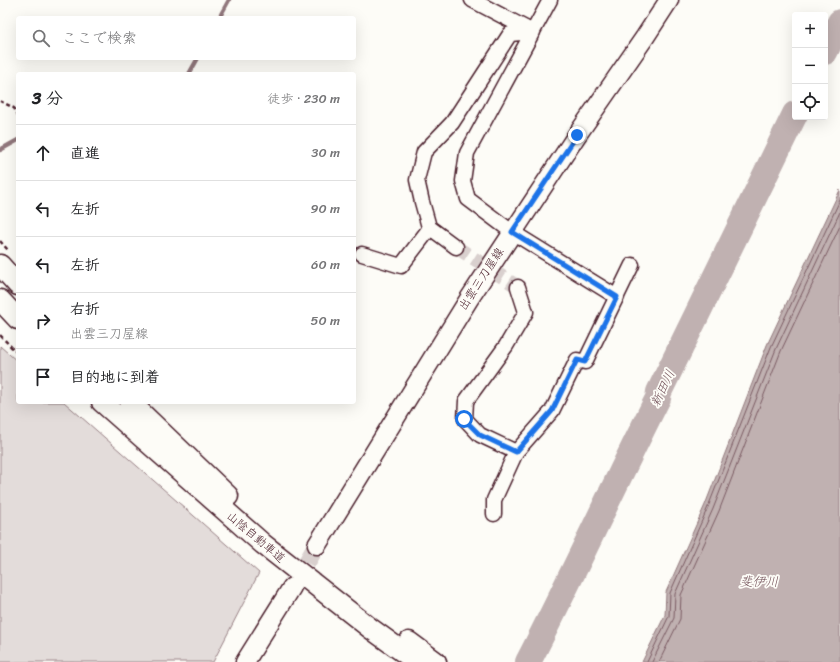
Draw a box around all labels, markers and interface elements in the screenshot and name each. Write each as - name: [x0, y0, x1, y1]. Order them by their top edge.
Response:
- map controls: [792, 12, 828, 120]
- button: +: [792, 12, 828, 48]
- search box: [16, 16, 356, 60]
- text: ここで検索: [62, 25, 137, 51]
- icon: search: [30, 27, 52, 49]
- button: −: [792, 48, 828, 84]
- text: 3 分: [32, 83, 63, 113]
- button: locate: [792, 84, 828, 120]
- text: 徒歩 · 230 m: [268, 87, 340, 110]
- route end: [568, 126, 586, 144]
- text: 直進: [70, 140, 100, 166]
- text: 30 m: [311, 141, 340, 164]
- icon: ahead: [32, 142, 54, 164]
- text: 左折: [70, 196, 100, 222]
- text: 90 m: [310, 197, 340, 220]
- icon: left: [32, 198, 54, 220]
- street label: 出雲三刀屋線: [452, 243, 510, 315]
- text: 左折: [70, 252, 100, 278]
- text: 60 m: [311, 253, 340, 276]
- icon: left: [32, 254, 54, 276]
- text: 右折: [70, 296, 100, 322]
- text: 50 m: [310, 309, 340, 332]
- icon: right: [32, 310, 54, 332]
- text: 出雲三刀屋線: [70, 322, 148, 345]
- text: 目的地に到着: [70, 364, 160, 390]
- icon: arrive: [32, 366, 54, 388]
- water label: 新田川: [644, 366, 681, 411]
- route start: [455, 410, 473, 428]
- street label: 山陰自動車道: [221, 505, 291, 569]
- water label: 斐伊川: [739, 570, 779, 593]

